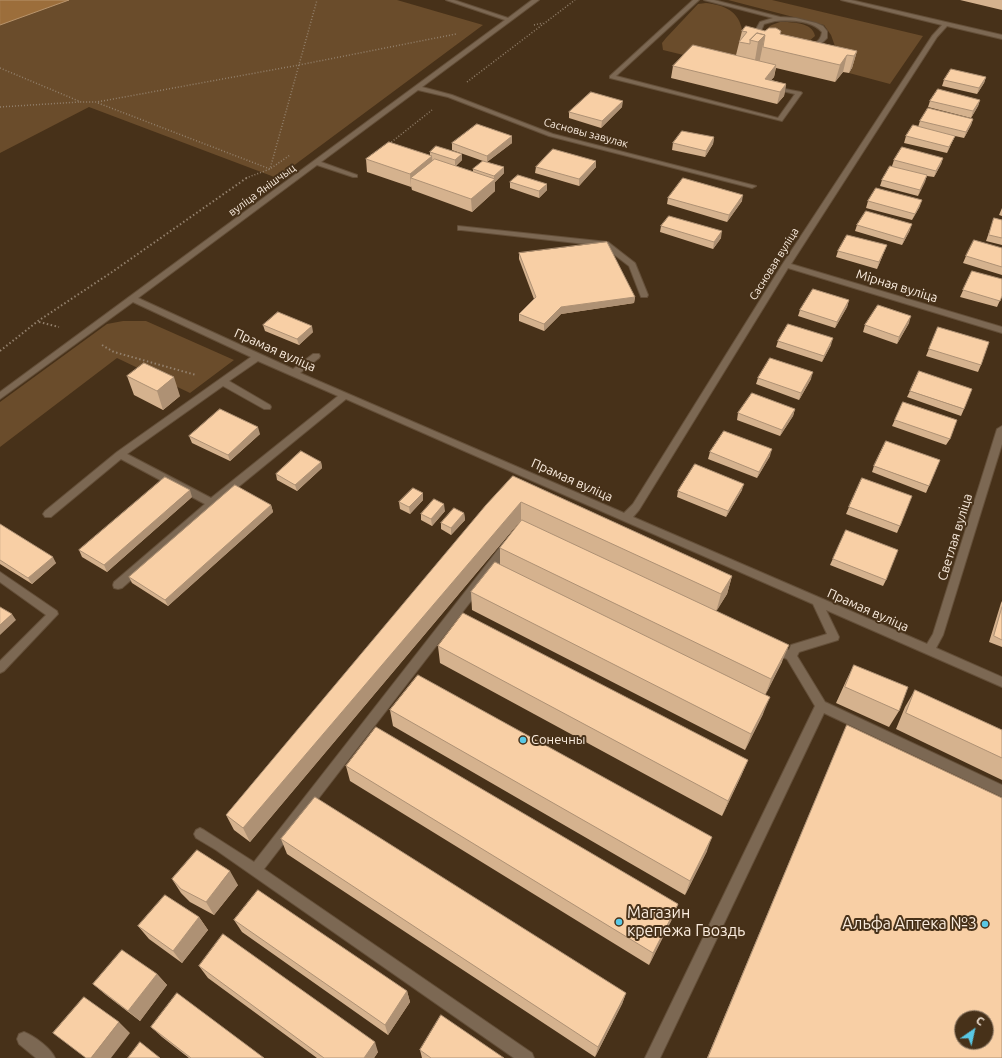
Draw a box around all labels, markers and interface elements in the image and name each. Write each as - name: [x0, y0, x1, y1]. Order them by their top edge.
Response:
- street label: Сасновы завулак: [542, 115, 630, 151]
- street label: вуліца Янішчыц: [226, 161, 298, 219]
- street label: Сасновая вуліца: [746, 225, 802, 303]
- street label: Мірная вуліца: [854, 266, 940, 306]
- street label: Прамая вуліца: [232, 325, 318, 375]
- street label: Прамая вуліца: [529, 455, 615, 505]
- street label: Светлая вуліца: [934, 492, 976, 582]
- street label: Прамая вуліца: [825, 585, 911, 635]
- place label: Сонечны: [531, 732, 585, 748]
- marker: Сонечны: [518, 735, 528, 745]
- place label: Магазин крепежа Гвоздь: [627, 903, 745, 941]
- place label: Альфа Аптека №3: [842, 914, 977, 934]
- marker: Магазин крепежа Гвоздь: [614, 917, 624, 927]
- marker: Альфа Аптека №3: [980, 919, 990, 929]
- north arrow: [954, 1010, 994, 1050]
- text: С: [974, 1014, 986, 1028]

